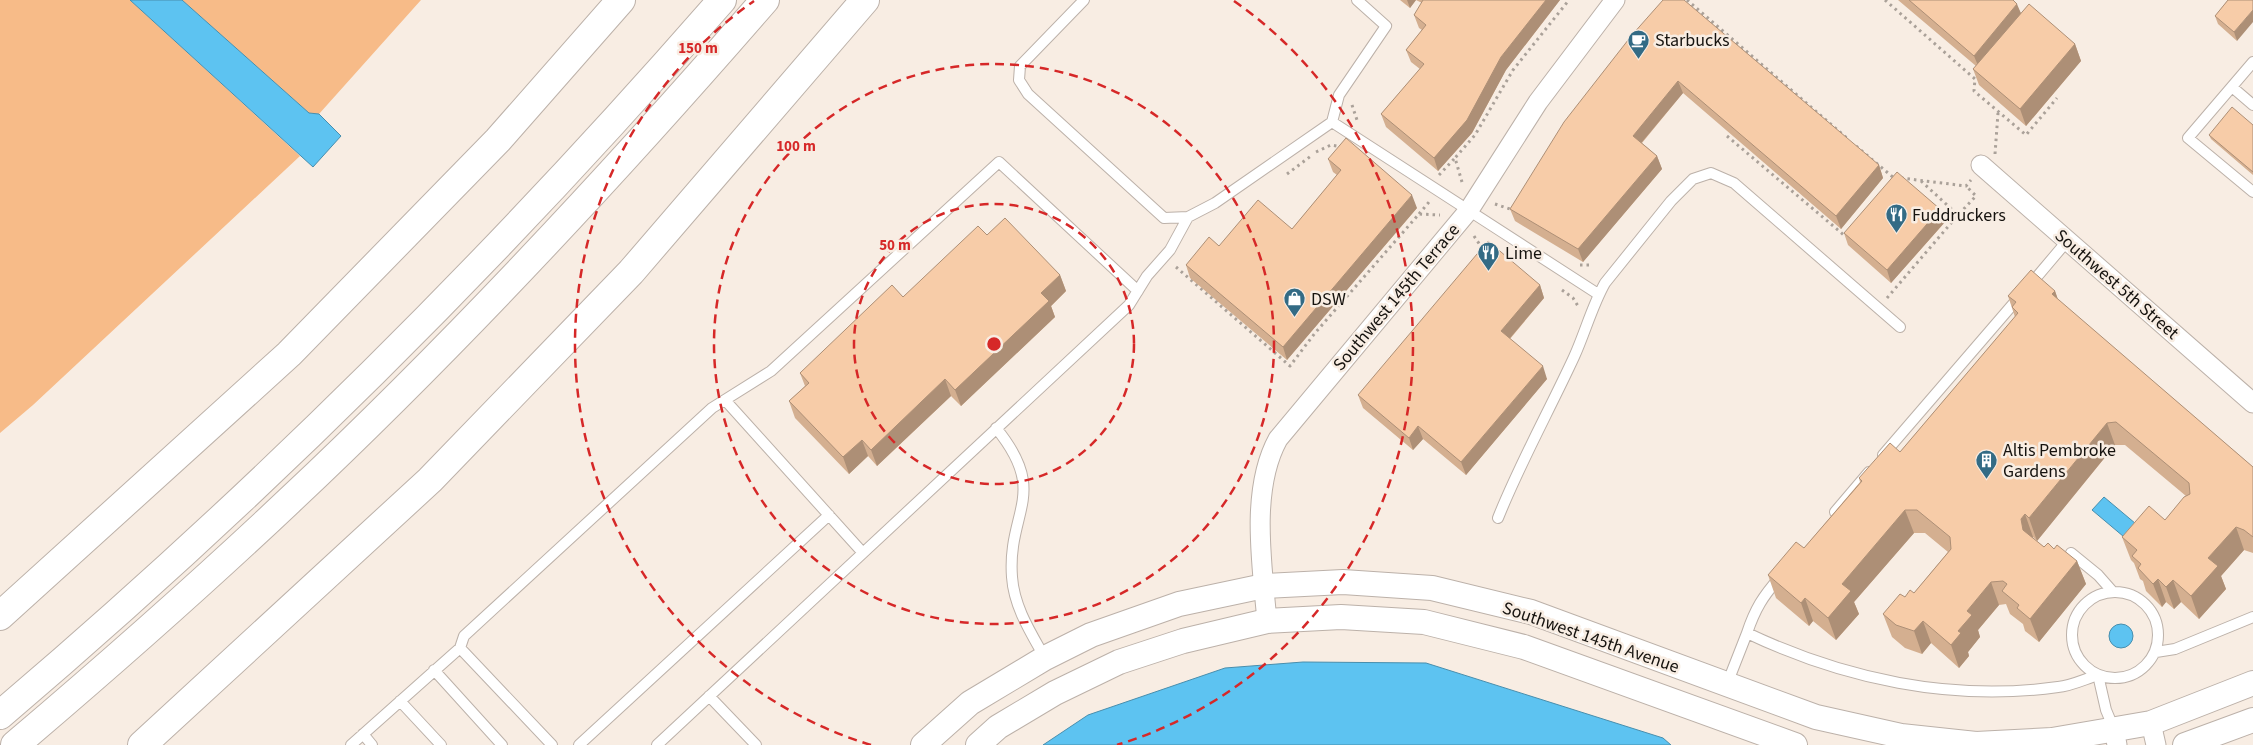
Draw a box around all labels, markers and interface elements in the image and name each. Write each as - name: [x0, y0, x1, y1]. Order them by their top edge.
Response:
- cafe icon: Starbucks: [1627, 28, 1651, 59]
- place label: Starbucks: [1655, 28, 1730, 53]
- text: 150 m: [678, 38, 718, 59]
- text: 100 m: [776, 136, 816, 157]
- restaurant icon: Fuddruckers: [1884, 203, 1908, 234]
- place label: Fuddruckers: [1912, 203, 2006, 228]
- street label: Southwest 145th Terrace: [1327, 218, 1466, 376]
- street label: Southwest 5th Street: [2049, 223, 2184, 345]
- text: 50 m: [879, 235, 911, 256]
- restaurant icon: Lime: [1477, 241, 1501, 272]
- place label: Lime: [1505, 241, 1542, 266]
- shop icon: DSW: [1283, 287, 1307, 318]
- place label: DSW: [1311, 287, 1346, 312]
- centre of rings: [985, 335, 1003, 353]
- place label: Altis Pembroke Gardens: [2003, 438, 2116, 484]
- building icon: Altis Pembroke Gardens: [1975, 448, 1999, 479]
- street label: Southwest 145th Avenue: [1499, 595, 1683, 680]

